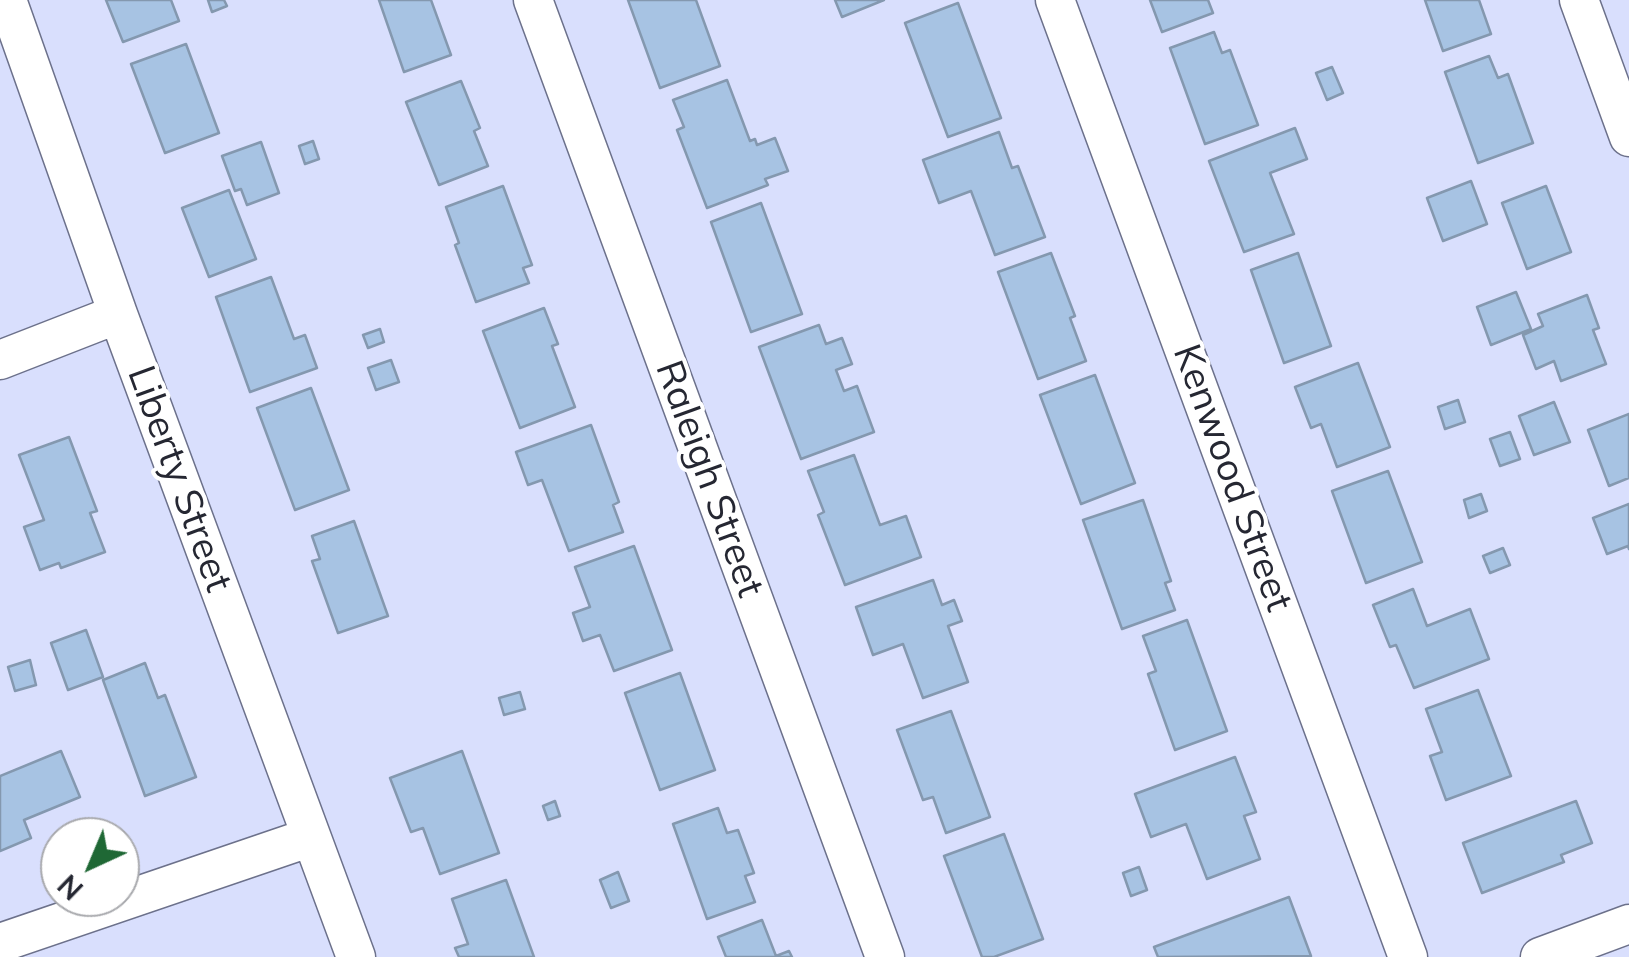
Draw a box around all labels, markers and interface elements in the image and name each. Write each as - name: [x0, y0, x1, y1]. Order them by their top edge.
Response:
- street label: Kenwood Street: [1163, 338, 1301, 618]
- street label: Raleigh Street: [645, 355, 773, 603]
- street label: Liberty Street: [117, 360, 241, 598]
- north arrow: [40, 817, 140, 917]
- text: N: [50, 868, 90, 907]

